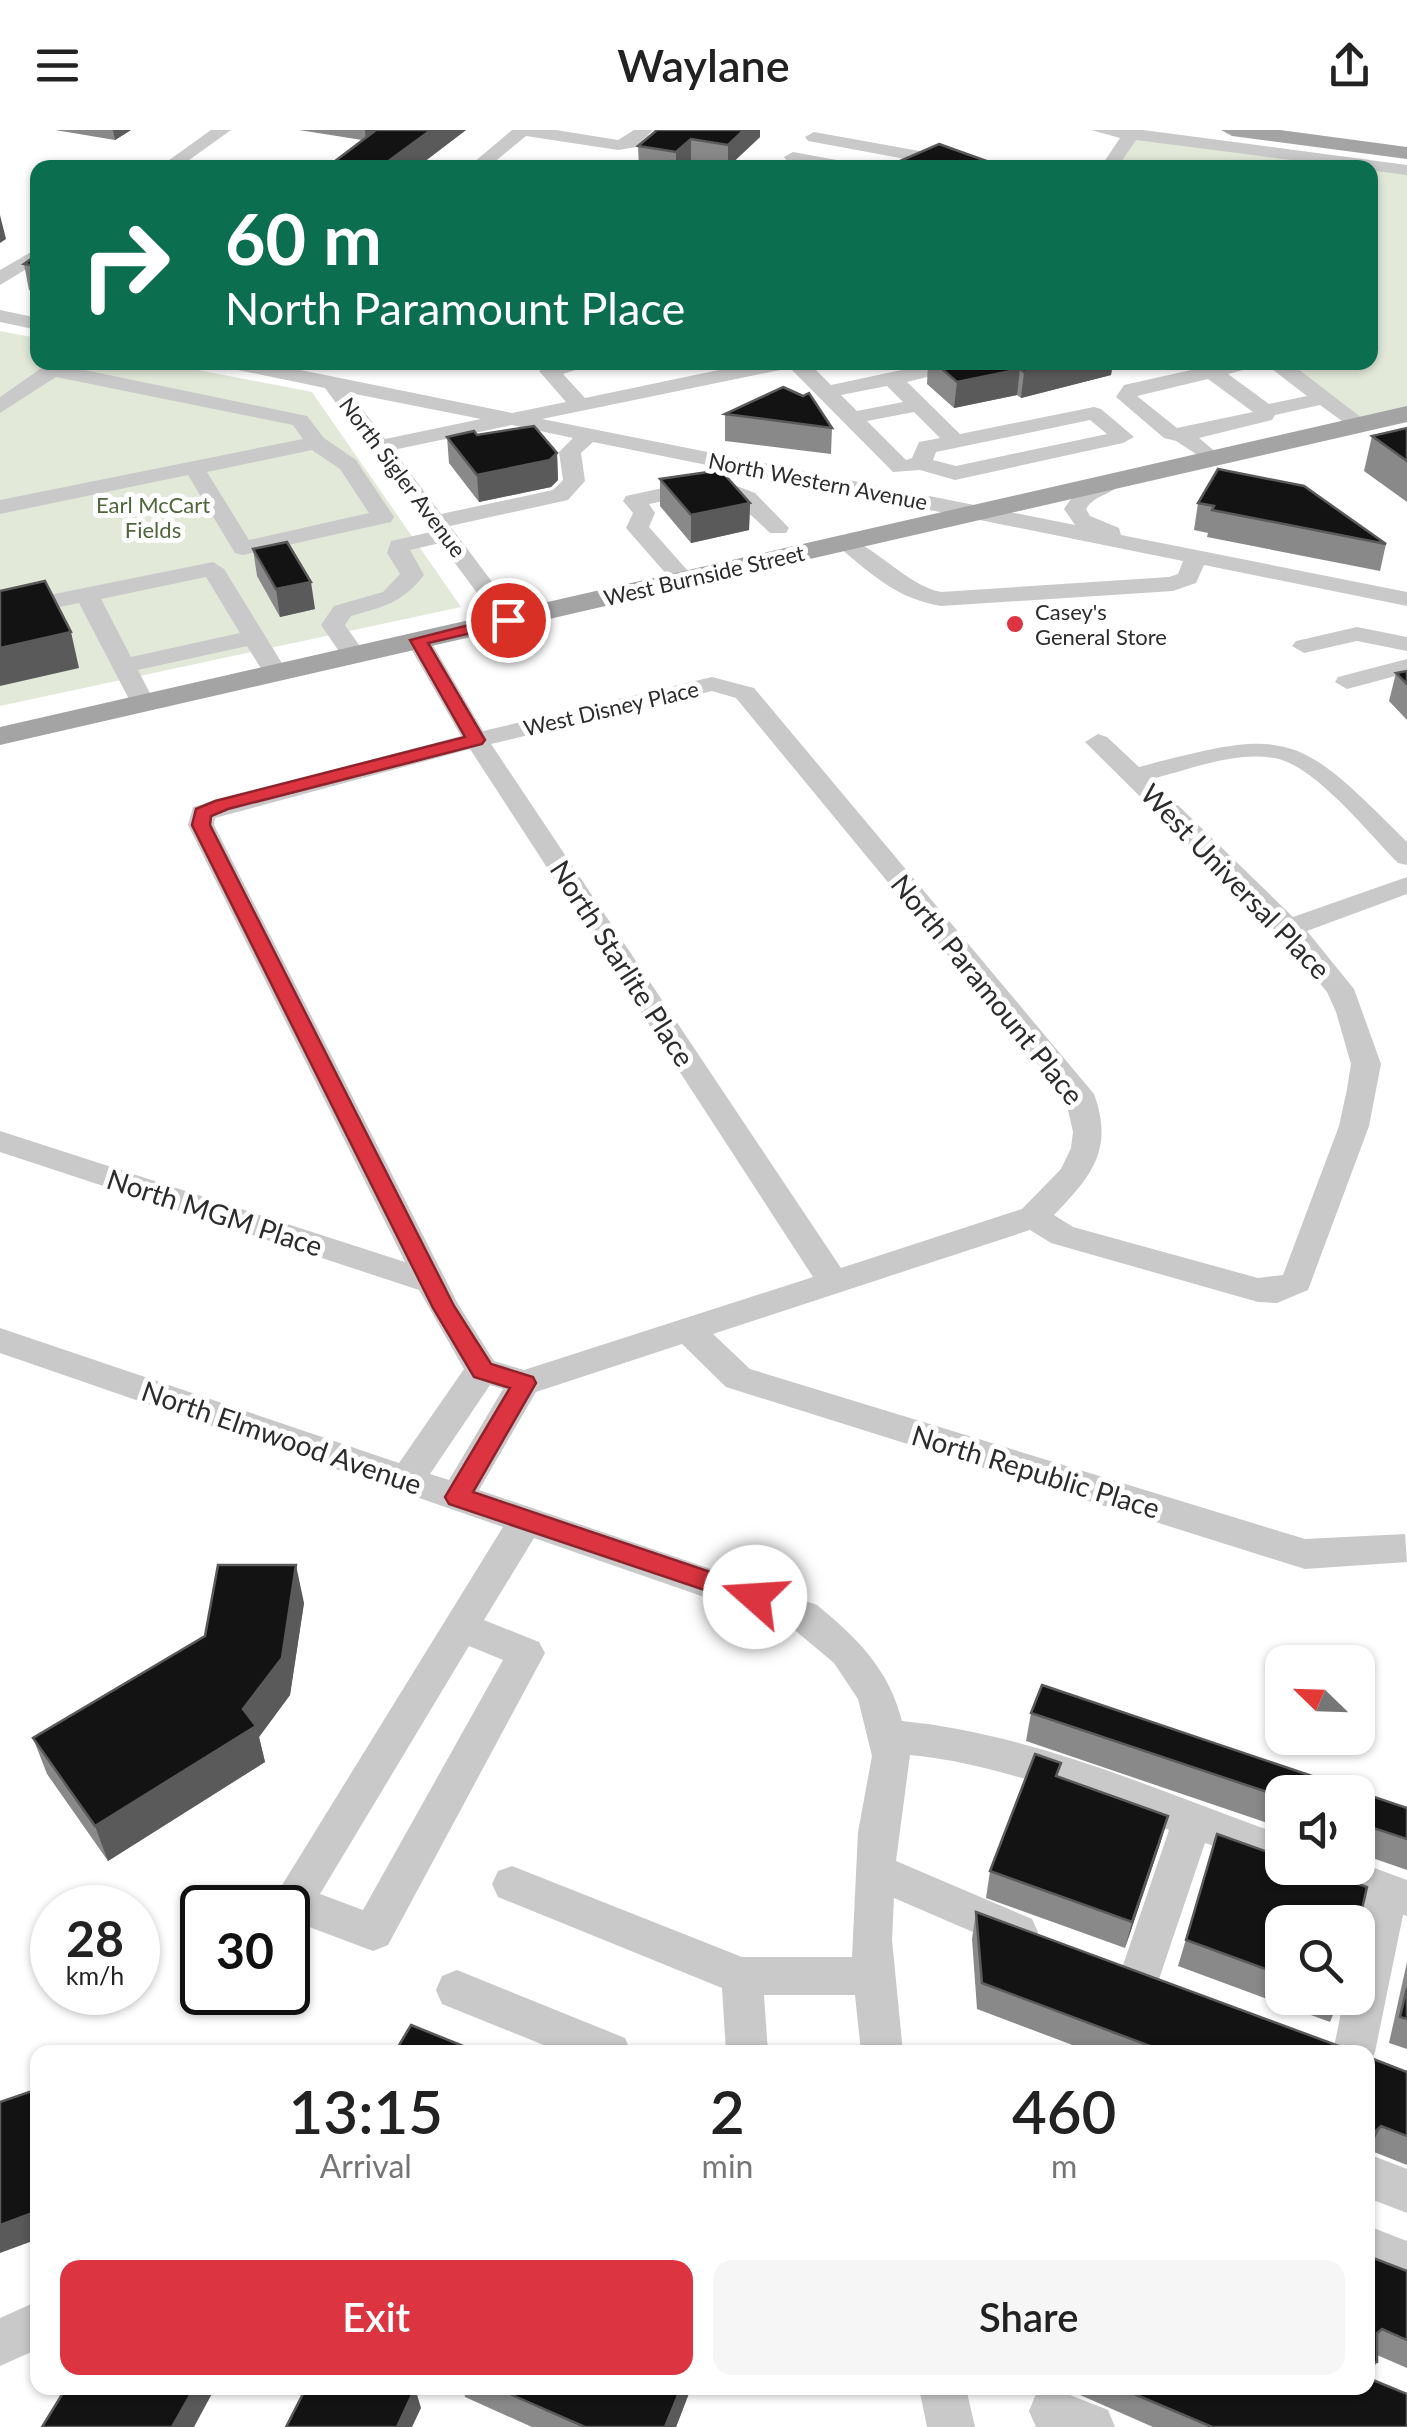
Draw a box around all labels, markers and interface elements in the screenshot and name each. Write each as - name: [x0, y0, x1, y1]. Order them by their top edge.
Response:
- icon: menu: [30, 38, 85, 93]
- text: Waylane: [617, 38, 790, 92]
- icon: share: [1322, 38, 1377, 93]
- text: 60 m: [225, 196, 382, 280]
- icon: right: [60, 200, 190, 330]
- text: North Paramount Place: [225, 281, 685, 335]
- street label: North Sigler Avenue: [334, 392, 472, 562]
- street label: North Western Avenue: [706, 447, 930, 515]
- park label: Earl McCart Fields: [96, 491, 210, 543]
- street label: West Burnside Street: [601, 539, 807, 611]
- pin: [466, 578, 551, 663]
- icon: arrive: [481, 593, 536, 648]
- place label: Casey's General Store: [1035, 598, 1167, 650]
- marker: Casey's General Store: [1004, 613, 1026, 635]
- street label: West Disney Place: [521, 675, 701, 741]
- street label: West Universal Place: [1134, 776, 1338, 986]
- street label: North Starlite Place: [544, 854, 702, 1072]
- street label: North Paramount Place: [885, 867, 1091, 1111]
- street label: North MGM Place: [103, 1161, 327, 1263]
- street label: North Elmwood Avenue: [138, 1373, 426, 1501]
- street label: North Republic Place: [908, 1417, 1164, 1525]
- position arrow: [703, 1545, 807, 1649]
- north arrow: [1265, 1645, 1375, 1755]
- map controls: [1265, 1645, 1375, 2015]
- button: sound: [1265, 1775, 1375, 1885]
- speed limit sign: 30: [180, 1885, 310, 2015]
- button: search: [1265, 1905, 1375, 2015]
- text: 28: [66, 1908, 124, 1968]
- text: km/h: [66, 1960, 124, 1990]
- text: 13:15: [289, 2075, 443, 2147]
- text: 2: [710, 2075, 745, 2147]
- text: 460: [1012, 2075, 1116, 2147]
- text: Arrival: [320, 2146, 412, 2185]
- text: min: [702, 2146, 753, 2185]
- text: m: [1051, 2146, 1077, 2185]
- button: Exit: [60, 2260, 693, 2375]
- button: Share: [713, 2260, 1345, 2375]

